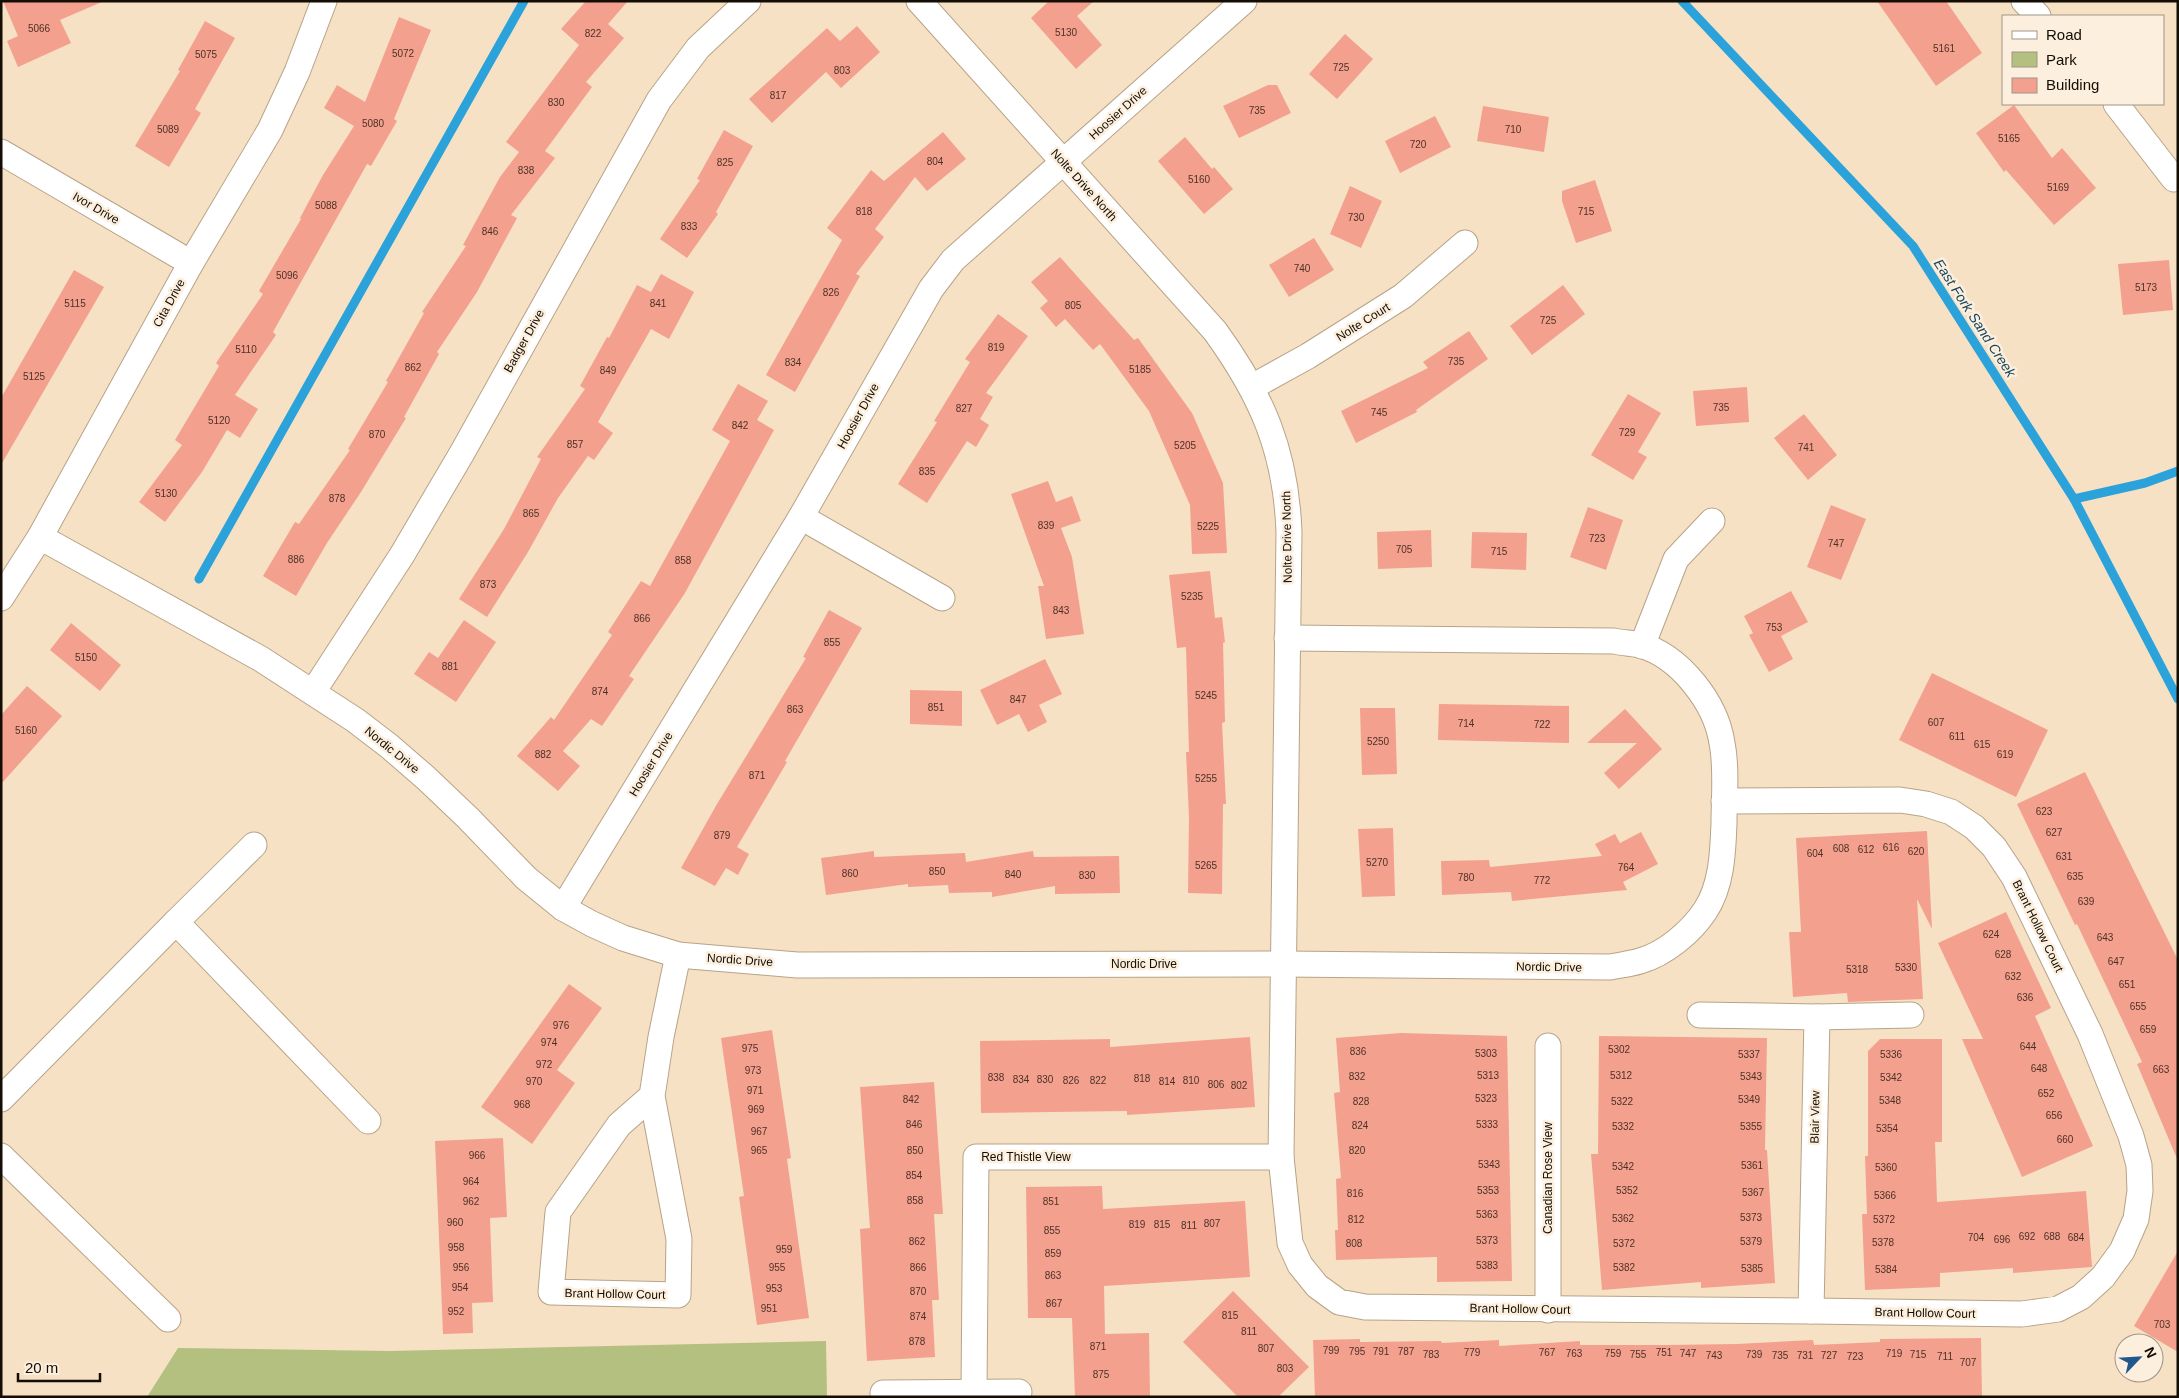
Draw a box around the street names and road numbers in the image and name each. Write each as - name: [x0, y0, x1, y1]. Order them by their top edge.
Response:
- street label: Hoosier Drive: [1086, 83, 1150, 143]
- street label: Nolte Drive North: [1048, 146, 1120, 224]
- street label: Ivor Drive: [70, 189, 122, 227]
- street label: Cita Drive: [150, 276, 188, 329]
- street label: Nolte Court: [1334, 300, 1393, 344]
- street label: Badger Drive: [501, 307, 547, 375]
- street label: Hoosier Drive: [834, 381, 882, 451]
- street label: Nolte Drive North: [1279, 491, 1295, 583]
- street label: Nordic Drive: [362, 724, 422, 776]
- street label: Hoosier Drive: [626, 729, 676, 799]
- street label: Brant Hollow Court: [2010, 878, 2067, 975]
- street label: Nordic Drive: [707, 951, 774, 969]
- street label: Nordic Drive: [1111, 957, 1177, 971]
- street label: Nordic Drive: [1516, 959, 1582, 975]
- street label: Blair View: [1808, 1090, 1822, 1144]
- street label: Canadian Rose View: [1541, 1122, 1555, 1234]
- street label: Red Thistle View: [981, 1150, 1071, 1164]
- street label: Brant Hollow Court: [565, 1286, 666, 1302]
- street label: Brant Hollow Court: [1470, 1301, 1571, 1317]
- street label: Brant Hollow Court: [1875, 1305, 1976, 1321]

